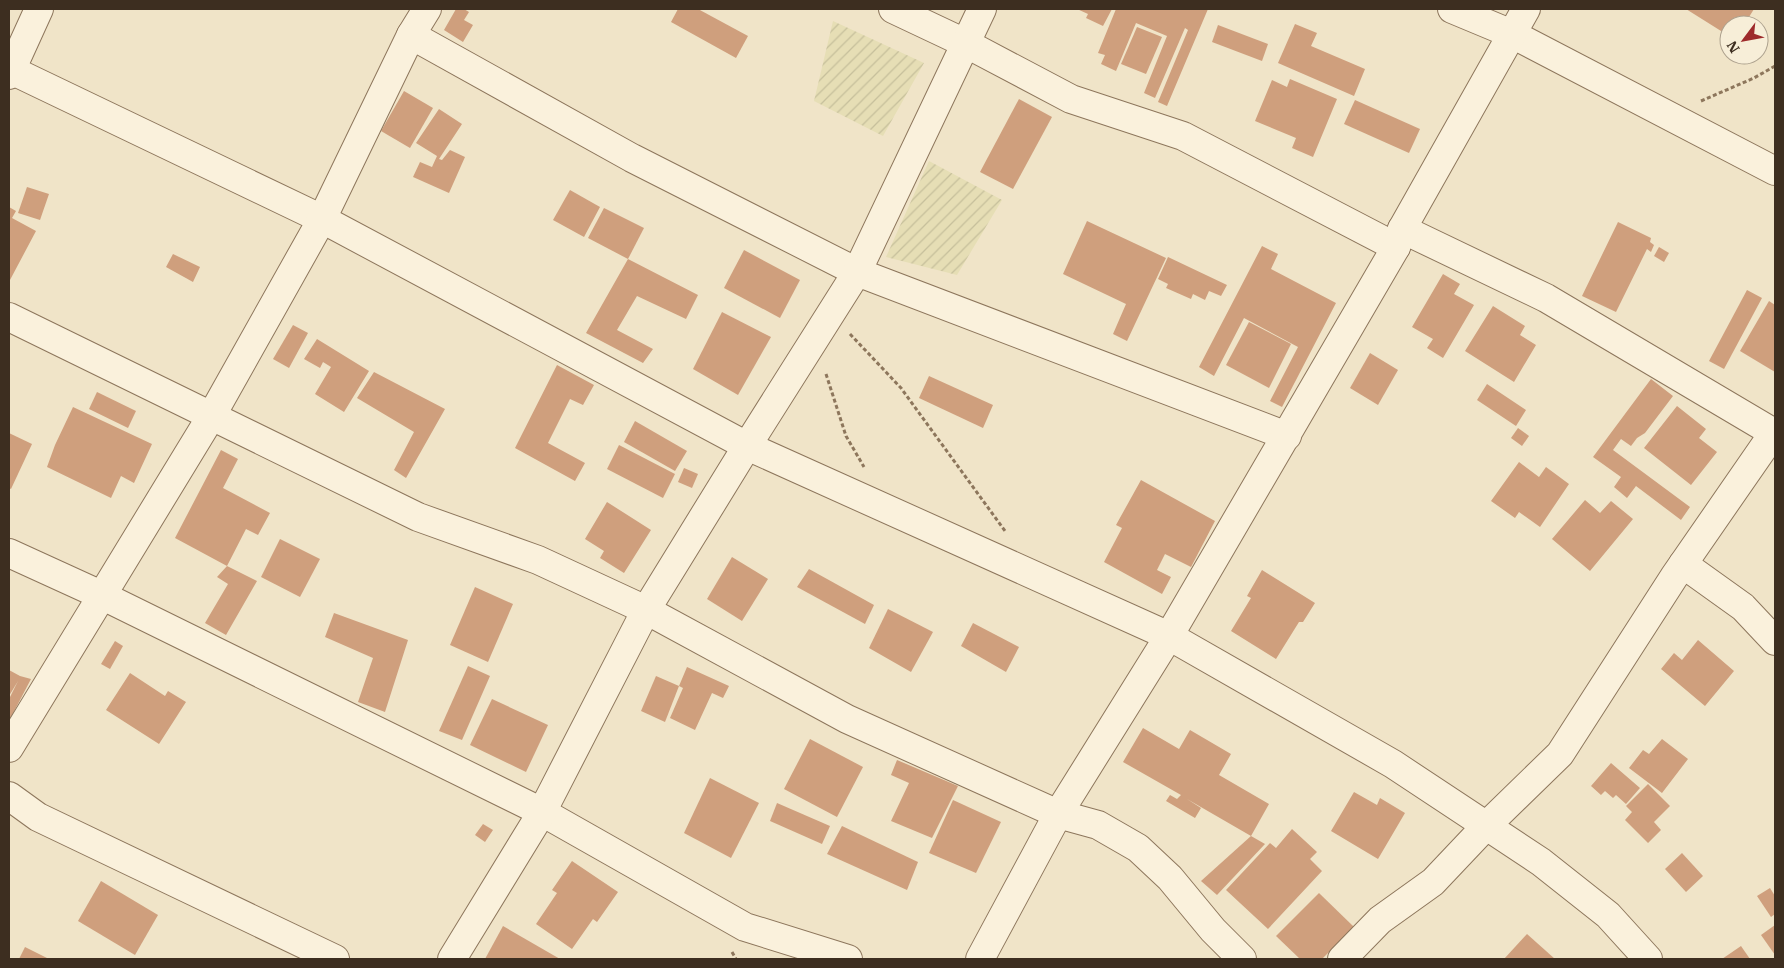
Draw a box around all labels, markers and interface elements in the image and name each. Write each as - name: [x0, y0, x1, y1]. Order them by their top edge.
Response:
- north arrow: [1719, 15, 1769, 65]
- text: N: [1722, 37, 1744, 56]

